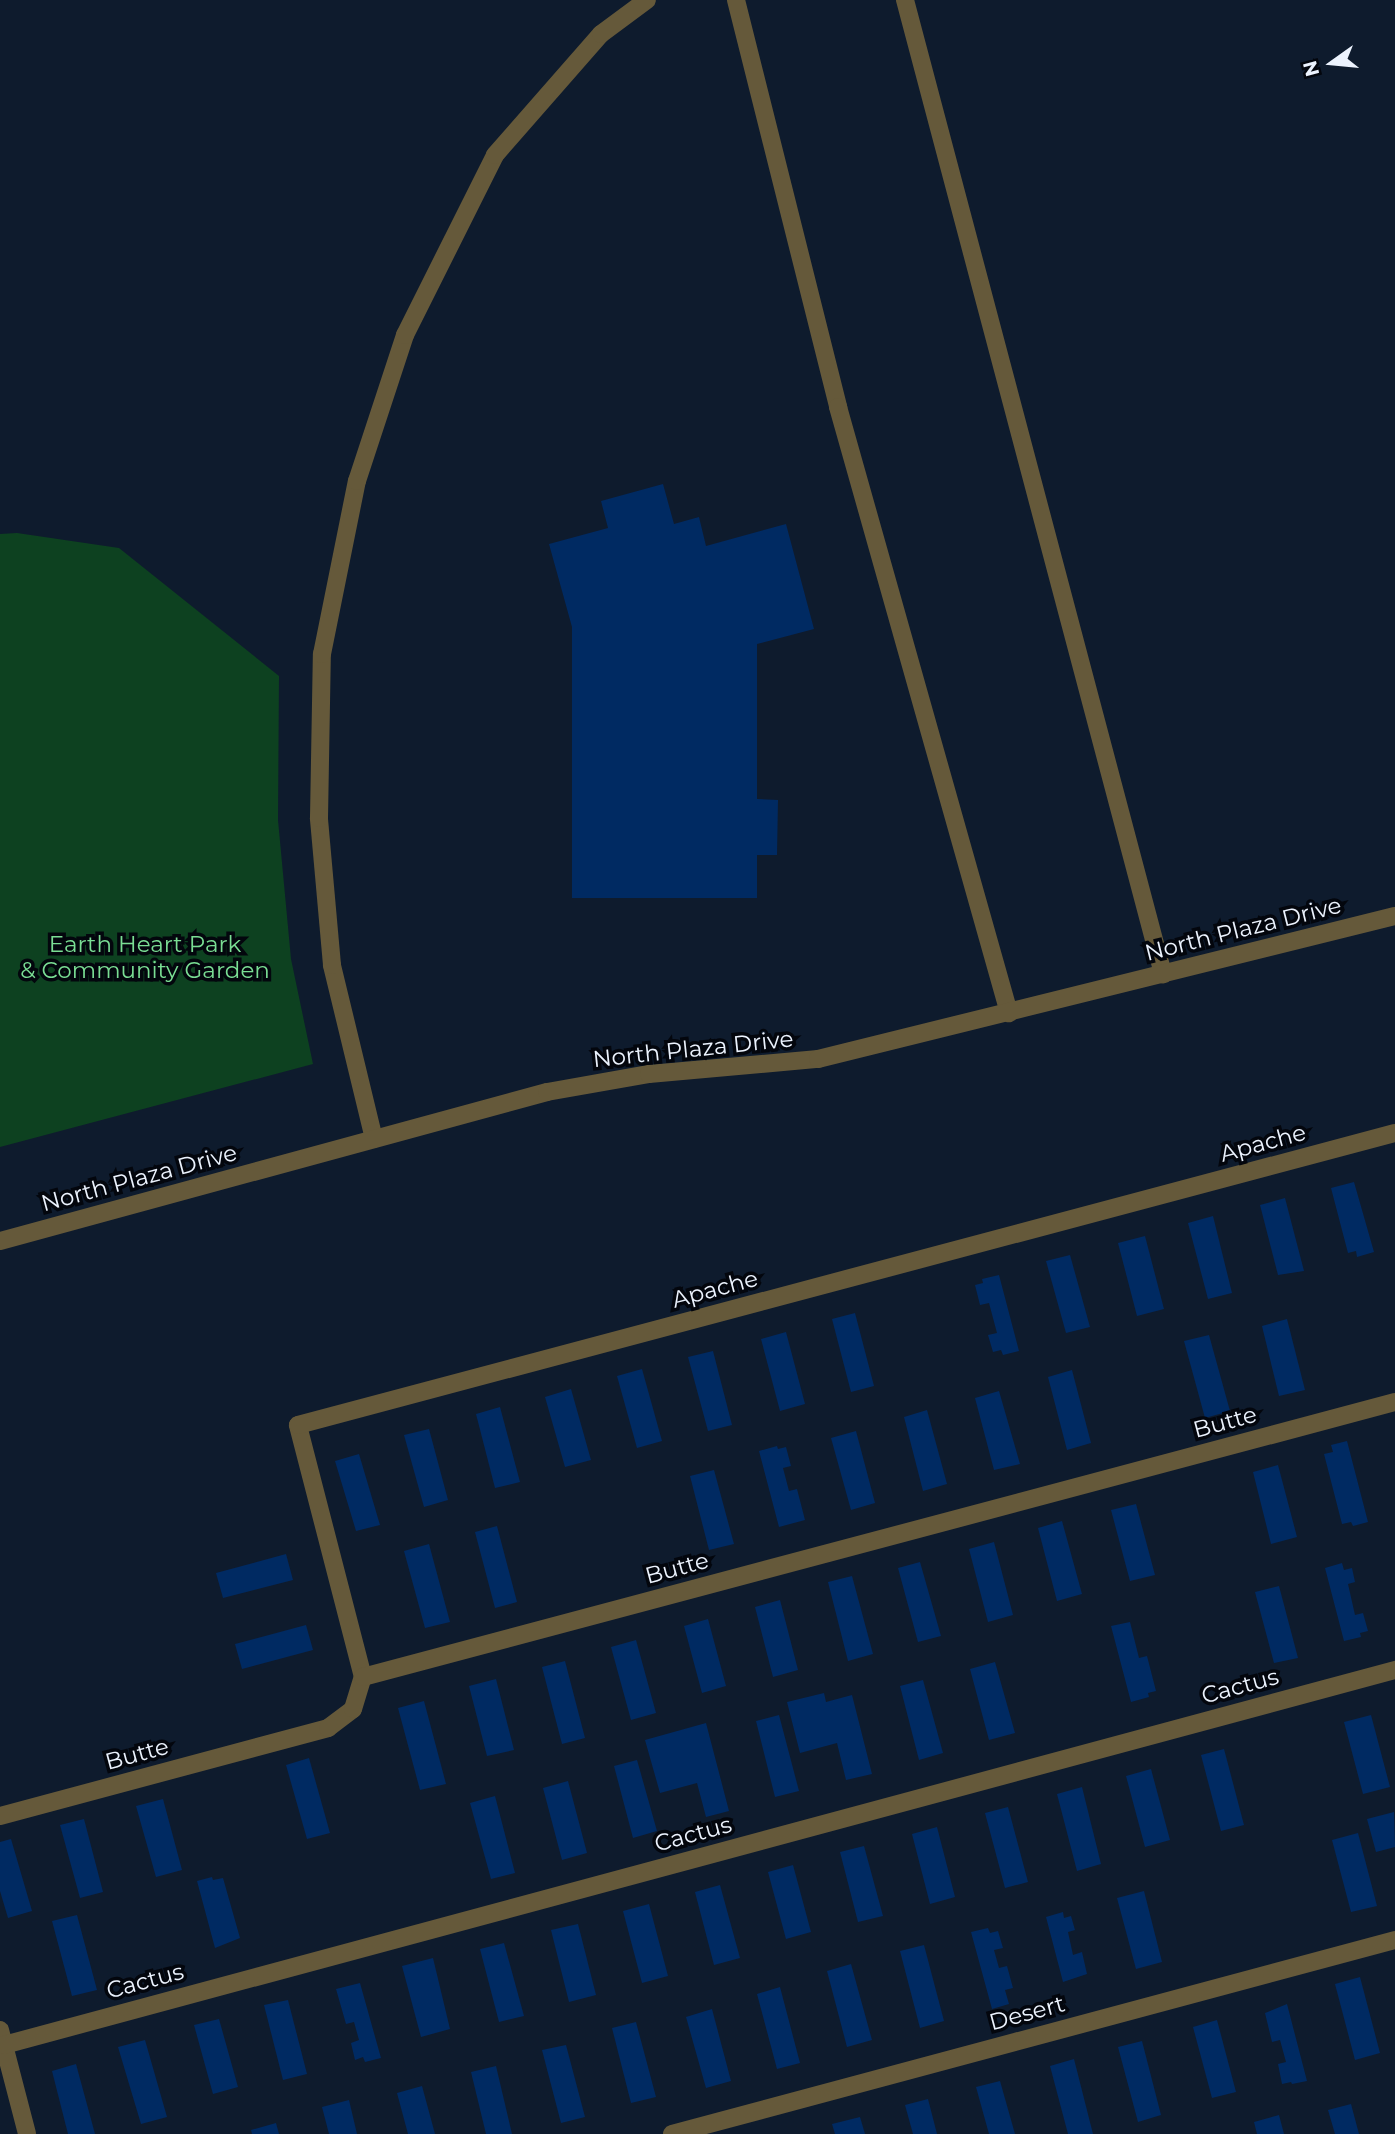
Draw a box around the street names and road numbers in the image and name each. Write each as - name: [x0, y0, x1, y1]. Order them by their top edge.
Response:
- street label: North Plaza Drive: [1142, 891, 1344, 967]
- street label: North Plaza Drive: [591, 1025, 795, 1073]
- street label: Apache: [1217, 1118, 1309, 1168]
- street label: North Plaza Drive: [38, 1139, 240, 1217]
- street label: Apache: [669, 1264, 761, 1314]
- street label: Butte: [1190, 1400, 1260, 1444]
- street label: Butte: [642, 1546, 712, 1590]
- street label: Cactus: [1198, 1662, 1282, 1710]
- street label: Butte: [102, 1732, 172, 1776]
- street label: Cactus: [651, 1810, 735, 1858]
- street label: Cactus: [103, 1957, 187, 2005]
- street label: Desert: [986, 1990, 1068, 2036]

